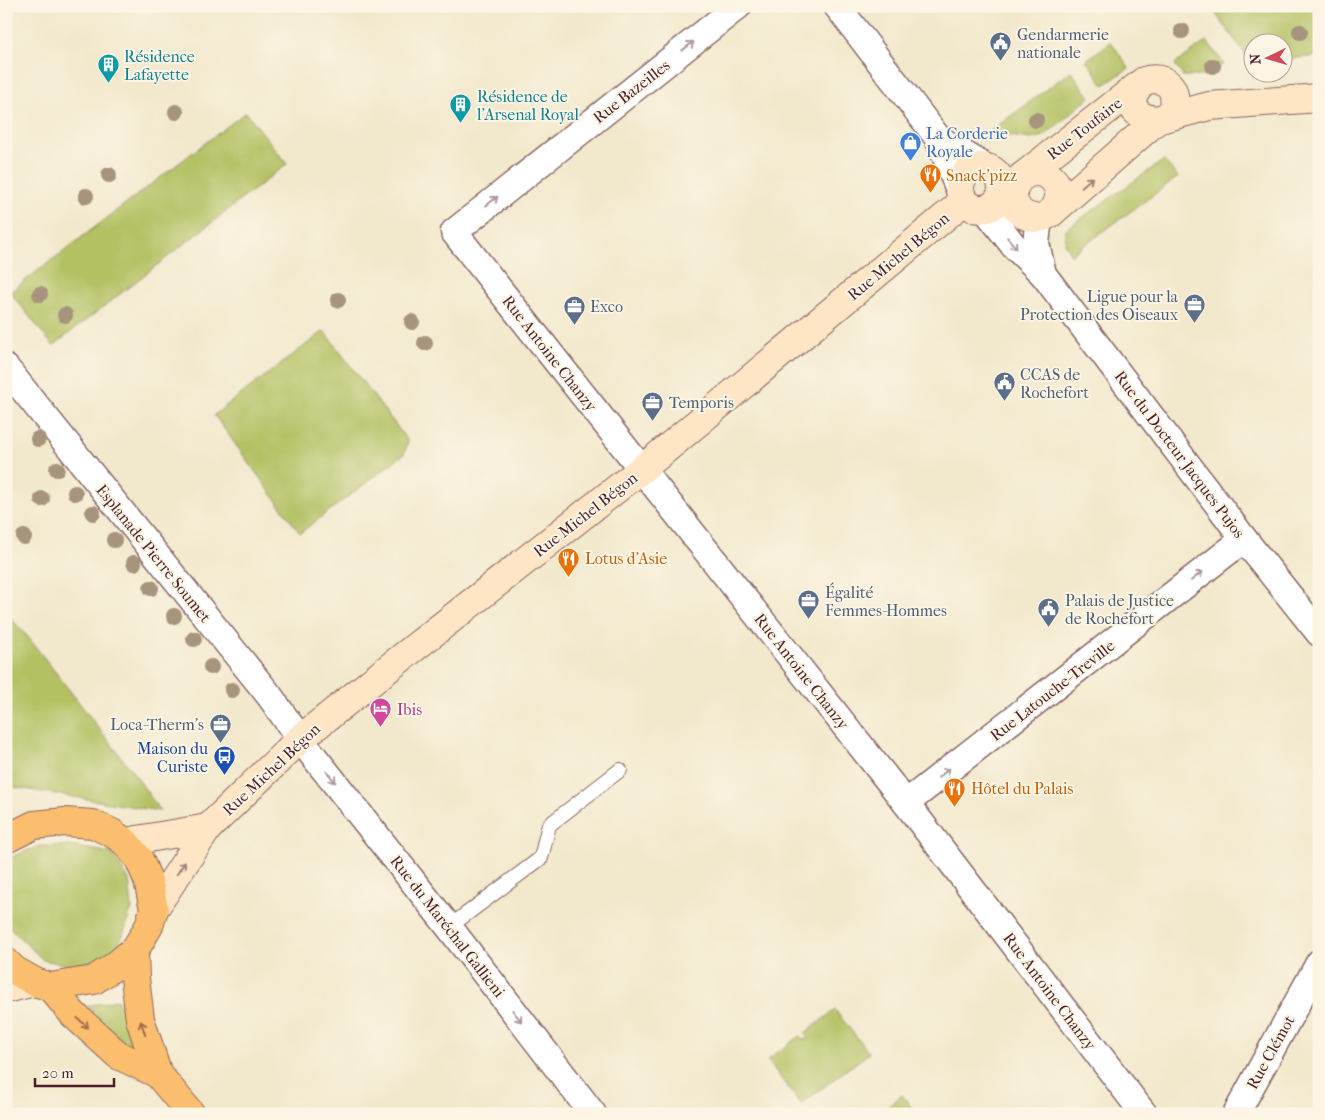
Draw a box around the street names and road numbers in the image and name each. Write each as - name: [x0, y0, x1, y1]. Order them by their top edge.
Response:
- street label: Rue Bazeilles: [589, 56, 673, 127]
- street label: Rue Toufaire: [1043, 93, 1126, 164]
- street label: Rue Michel Bégon: [844, 208, 953, 304]
- street label: Rue Antoine Chanzy: [498, 291, 601, 416]
- street label: Rue du Docteur Jacques Pujos: [1110, 367, 1249, 542]
- street label: Rue Michel Bégon: [530, 467, 642, 561]
- street label: Esplanade Pierre Soumet: [92, 481, 215, 626]
- street label: Rue Antoine Chanzy: [750, 609, 853, 734]
- street label: Rue Latouche-Treville: [986, 636, 1118, 745]
- street label: Rue Michel Bégon: [219, 719, 325, 820]
- street label: Rue du Maréchal Gallieni: [386, 852, 509, 1001]
- street label: Rue Antoine Chanzy: [999, 929, 1100, 1054]
- street label: Rue Clémot: [1242, 1012, 1299, 1093]

